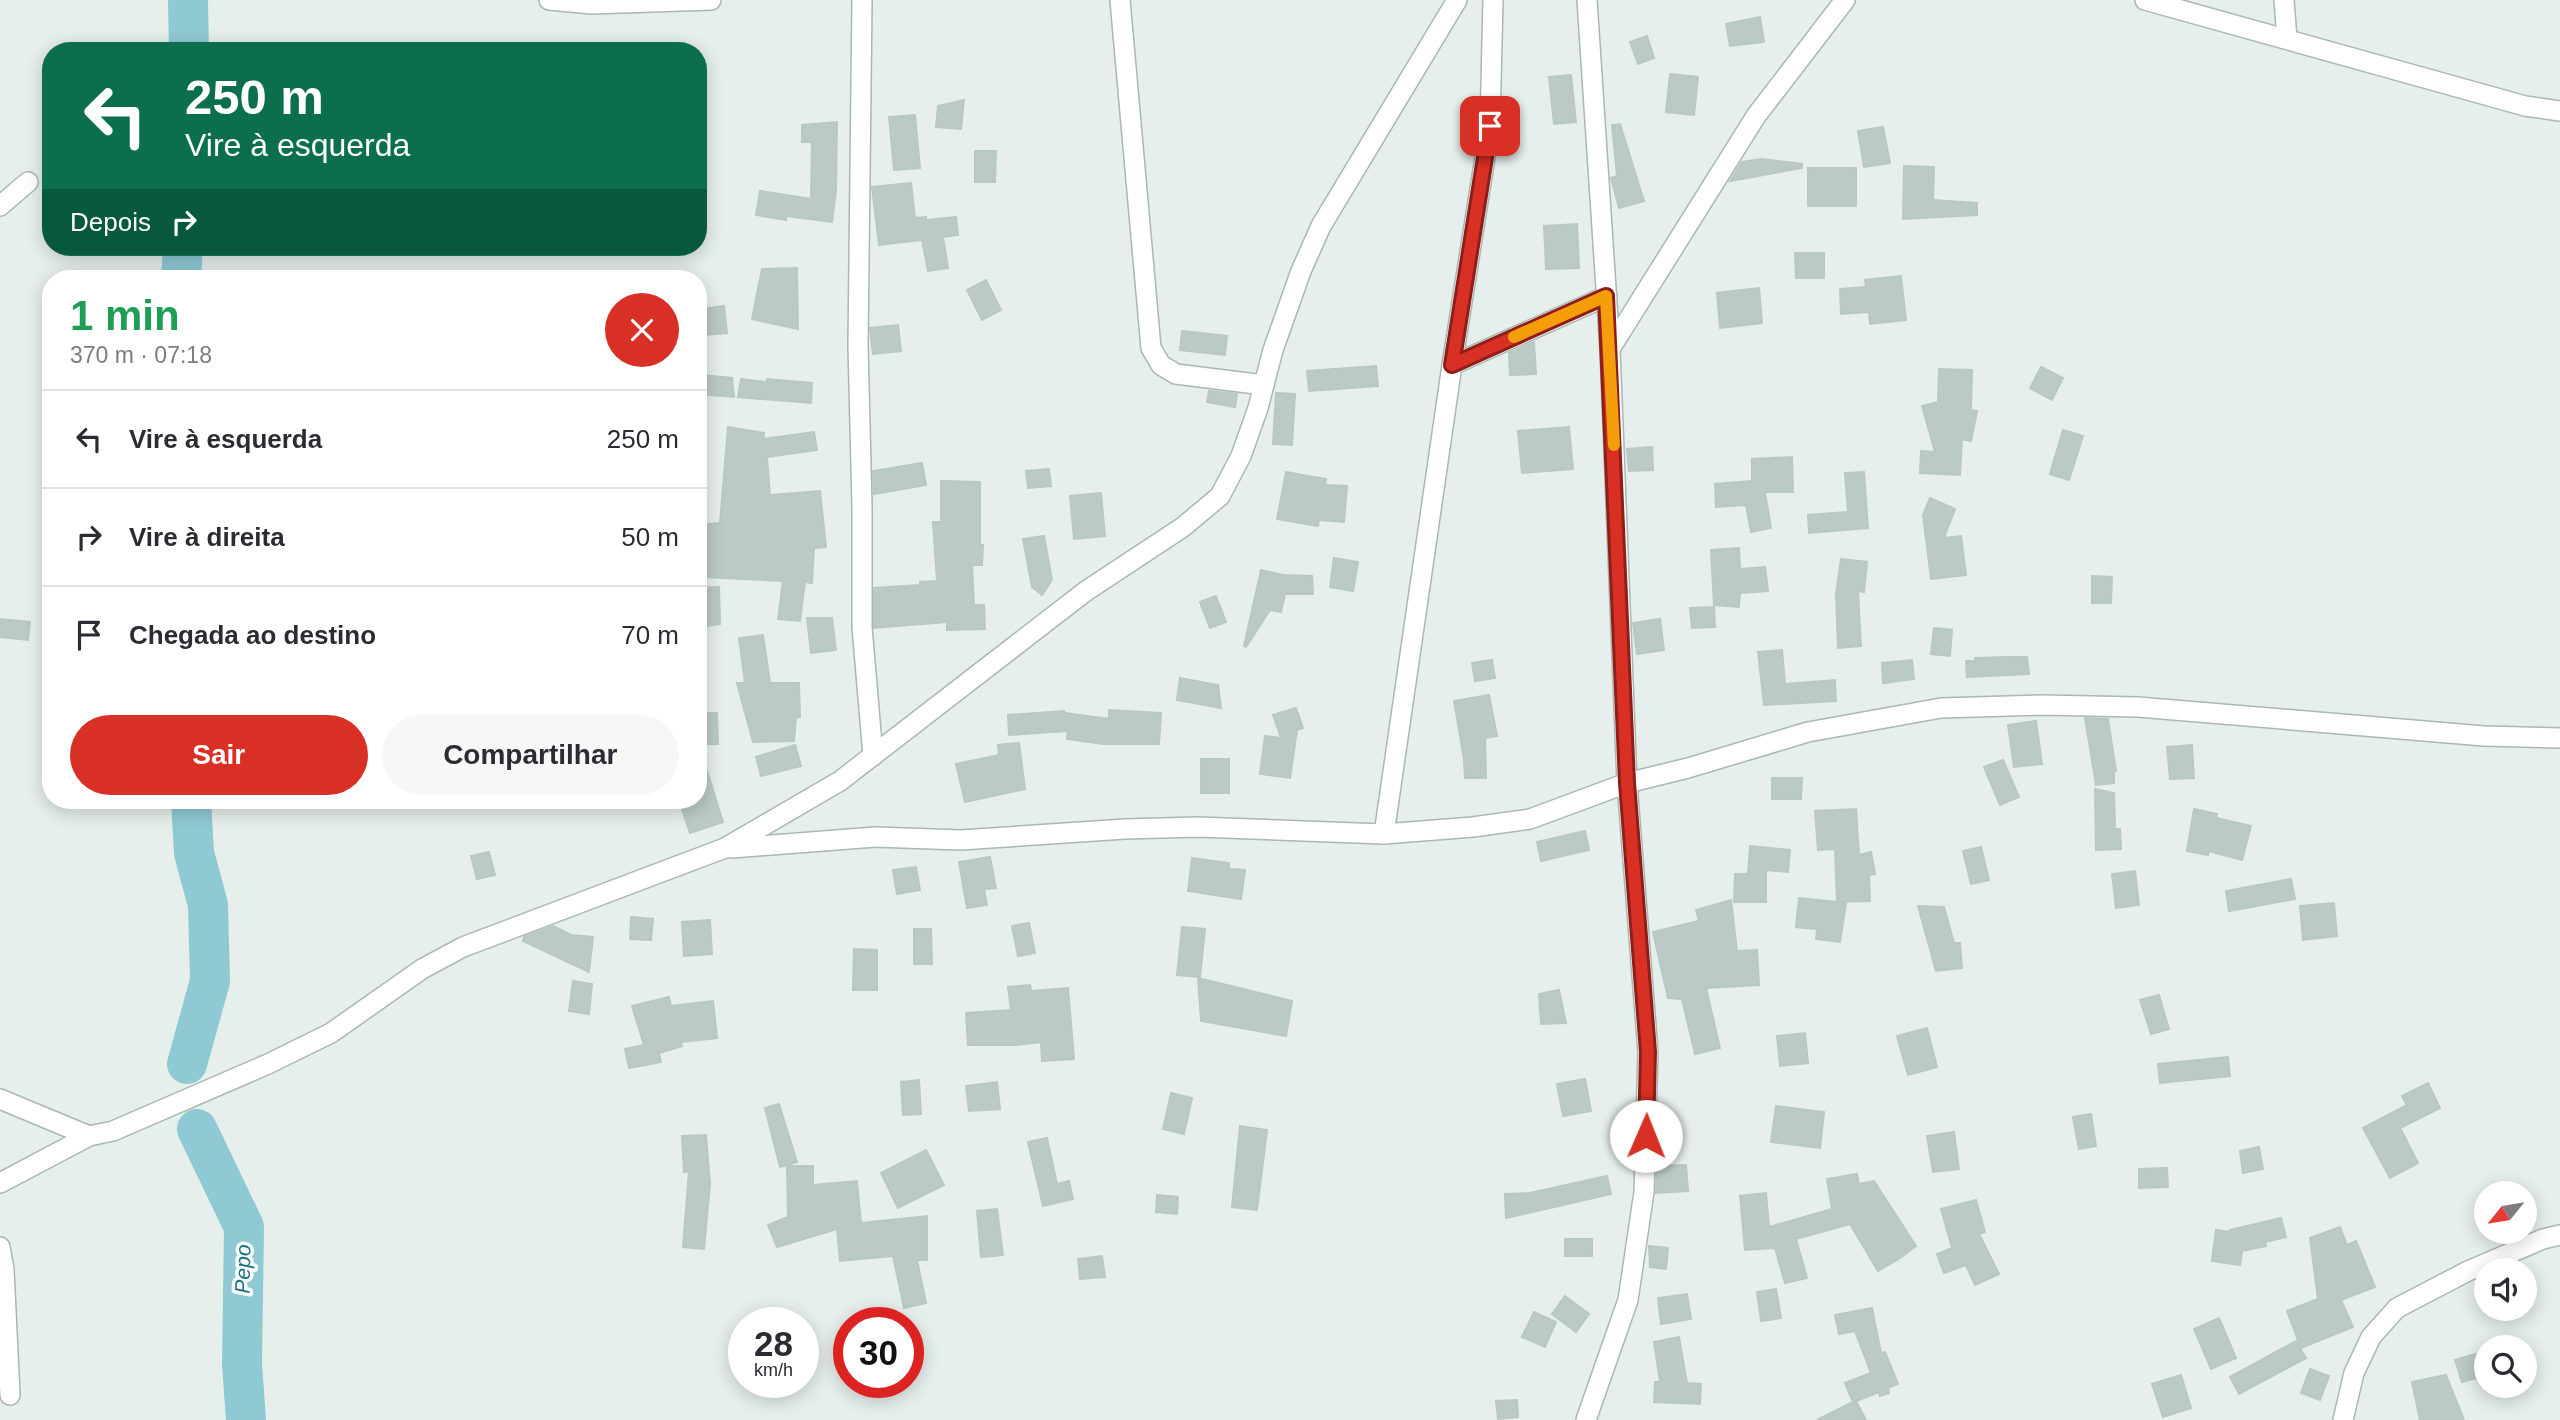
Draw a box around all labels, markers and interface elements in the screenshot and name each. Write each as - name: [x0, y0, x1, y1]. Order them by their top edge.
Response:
- icon: left: [70, 70, 161, 161]
- text: 250 m: [185, 70, 324, 124]
- pin: [1460, 96, 1520, 156]
- icon: arrive: [1471, 107, 1509, 145]
- text: Vire à esquerda: [185, 127, 410, 163]
- icon: right: [165, 203, 203, 241]
- text: Depois: [70, 207, 151, 237]
- text: 1 min: [70, 292, 180, 339]
- button: close: [605, 293, 679, 367]
- text: 370 m · 07:18: [70, 342, 212, 368]
- icon: left: [70, 420, 108, 458]
- text: Vire à esquerda: [129, 424, 322, 454]
- text: 250 m: [607, 424, 679, 454]
- icon: right: [70, 518, 108, 556]
- text: Vire à direita: [129, 522, 285, 552]
- text: 50 m: [621, 522, 679, 552]
- icon: arrive: [70, 616, 108, 654]
- text: Chegada ao destino: [129, 620, 376, 650]
- text: 70 m: [621, 620, 679, 650]
- button: Sair: [70, 715, 368, 795]
- button: Compartilhar: [382, 715, 679, 795]
- position arrow: [1609, 1099, 1683, 1173]
- north arrow: [2474, 1181, 2538, 1244]
- map controls: [2474, 1181, 2537, 1398]
- water label: Pepo: [231, 1244, 254, 1294]
- button: sound: [2474, 1258, 2537, 1321]
- speed limit sign: 30: [833, 1307, 924, 1398]
- text: 28: [754, 1324, 793, 1363]
- button: search: [2474, 1335, 2537, 1398]
- text: km/h: [754, 1360, 793, 1380]

